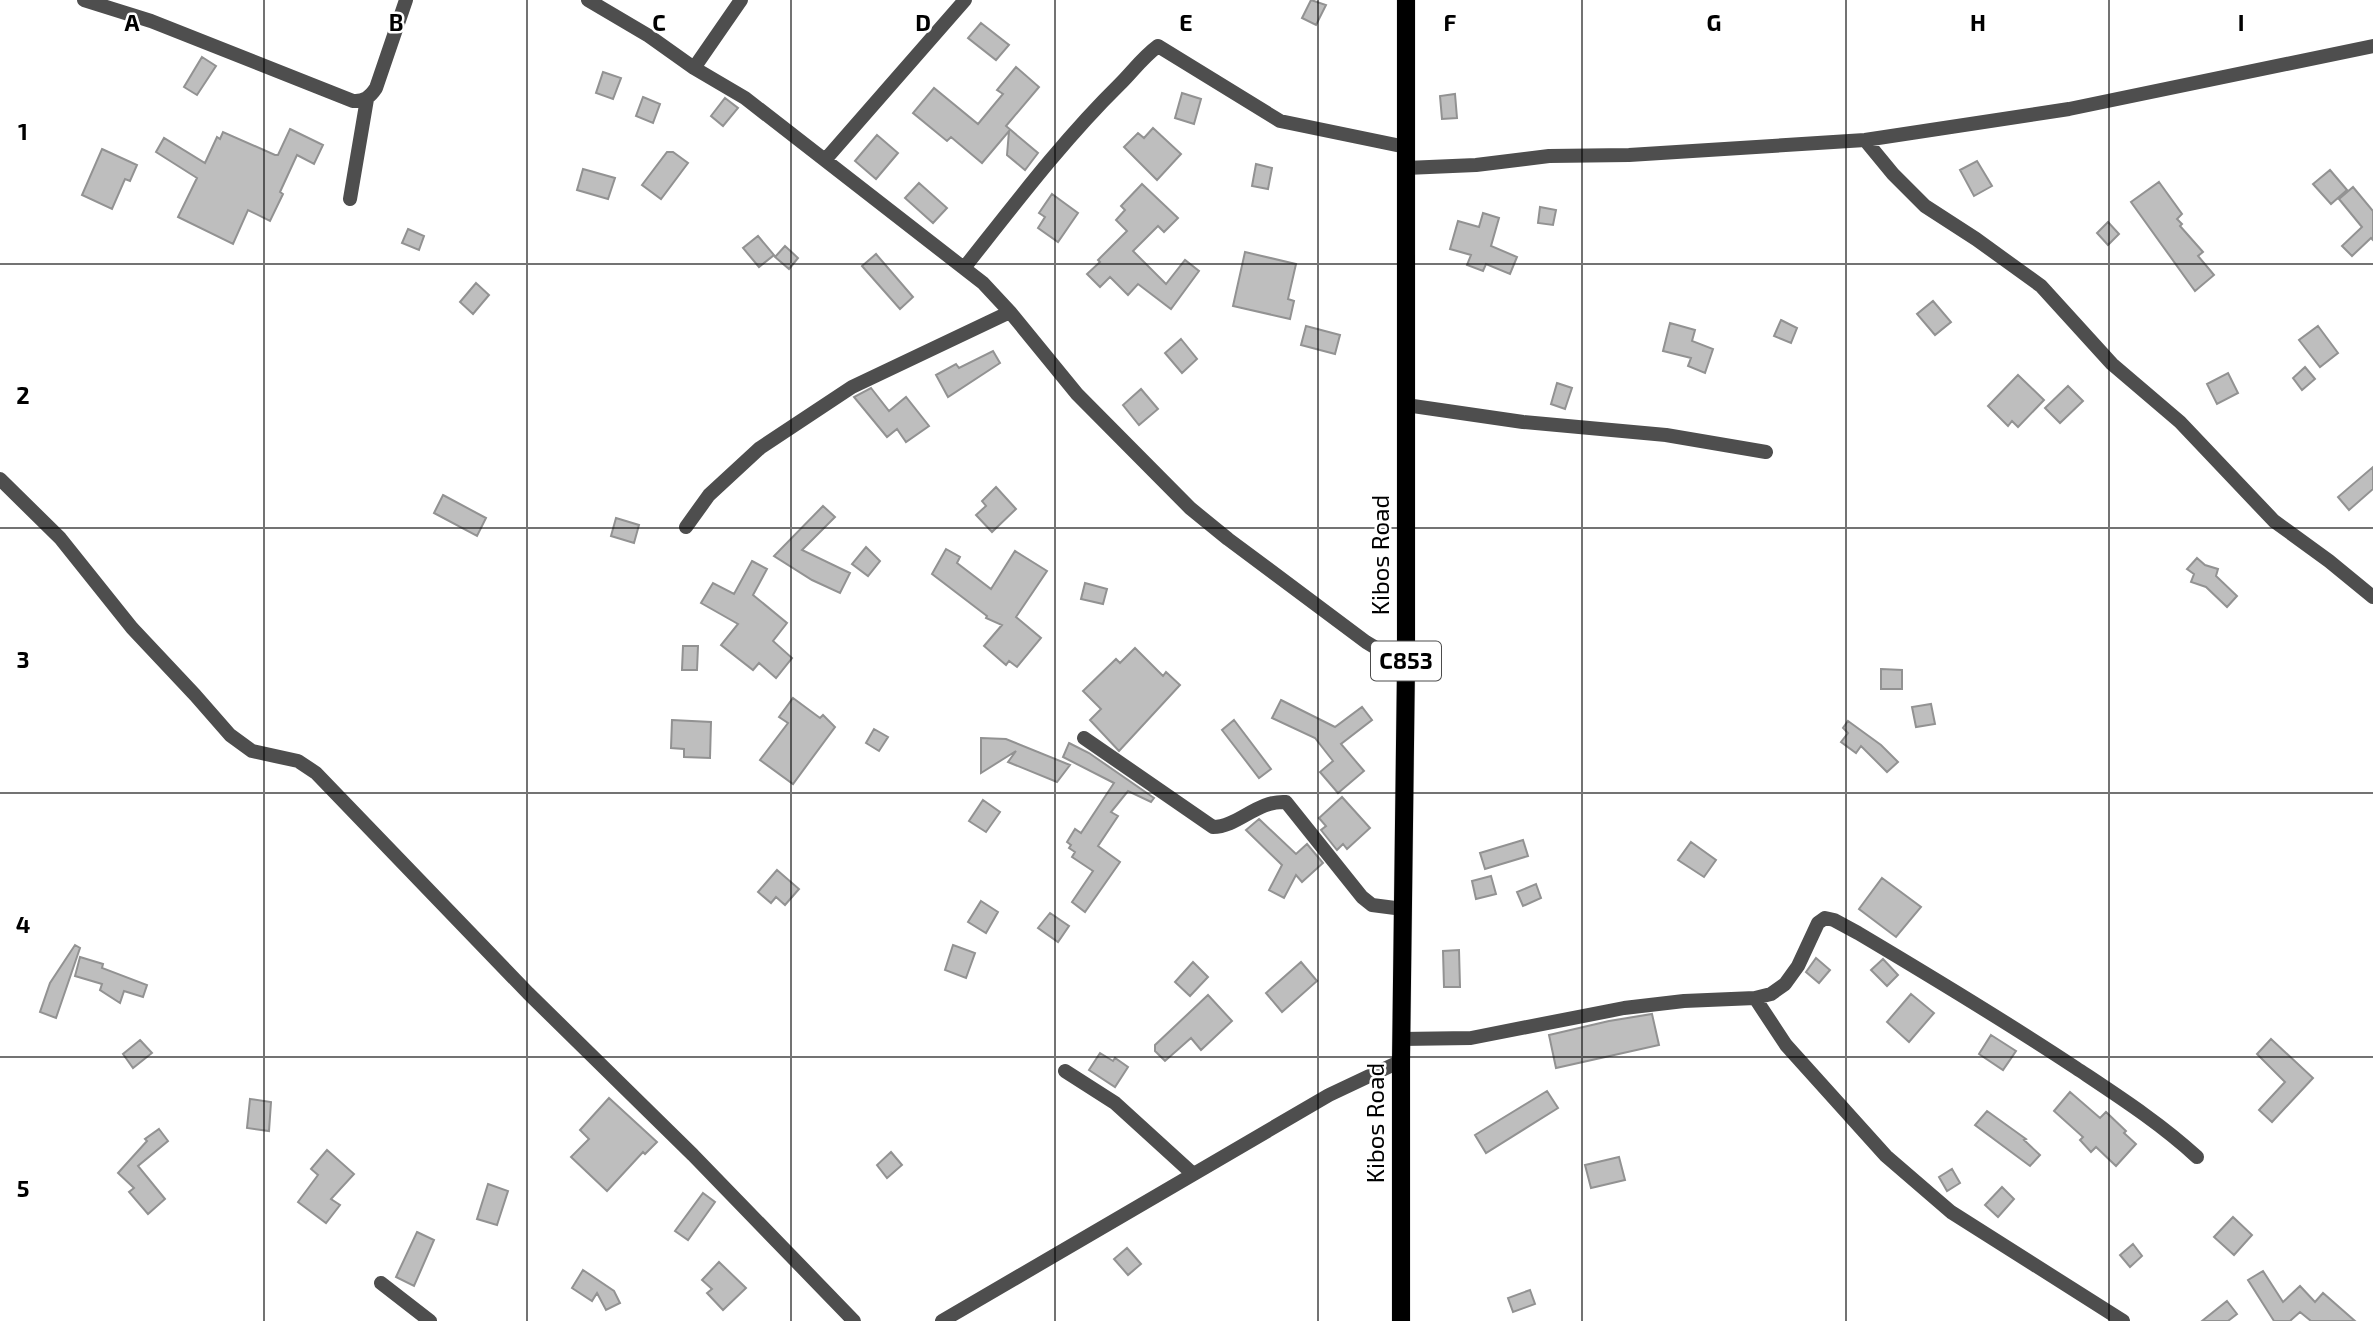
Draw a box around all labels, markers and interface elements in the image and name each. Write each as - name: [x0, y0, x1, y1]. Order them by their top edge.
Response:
- text: A: [124, 8, 140, 36]
- text: B: [389, 8, 403, 36]
- text: C: [652, 8, 666, 36]
- text: D: [915, 8, 931, 36]
- text: E: [1179, 8, 1193, 36]
- text: F: [1444, 8, 1457, 36]
- text: G: [1707, 8, 1721, 36]
- text: H: [1970, 8, 1986, 36]
- text: I: [2238, 8, 2244, 36]
- text: 1: [18, 117, 28, 145]
- text: 2: [16, 381, 30, 409]
- street label: Kibos Road: [1365, 495, 1394, 615]
- road number: C853: [1371, 642, 1441, 680]
- text: 3: [16, 645, 30, 673]
- text: 4: [16, 910, 30, 938]
- street label: Kibos Road: [1360, 1063, 1389, 1183]
- text: 5: [17, 1174, 29, 1202]

